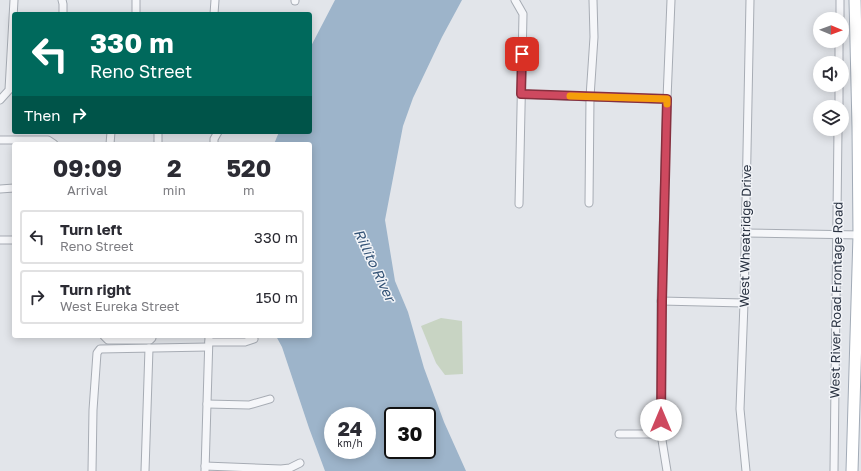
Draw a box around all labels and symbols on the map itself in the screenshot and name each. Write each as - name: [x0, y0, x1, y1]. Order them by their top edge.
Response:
- north arrow: [813, 12, 849, 48]
- pin: [505, 37, 539, 71]
- street label: West Wheatridge Drive: [736, 164, 754, 308]
- street label: West River Road Frontage Road: [826, 202, 846, 398]
- water label: Rillito River: [351, 226, 400, 306]
- position arrow: [640, 399, 682, 441]
- speed limit sign: 30: [384, 407, 436, 459]

